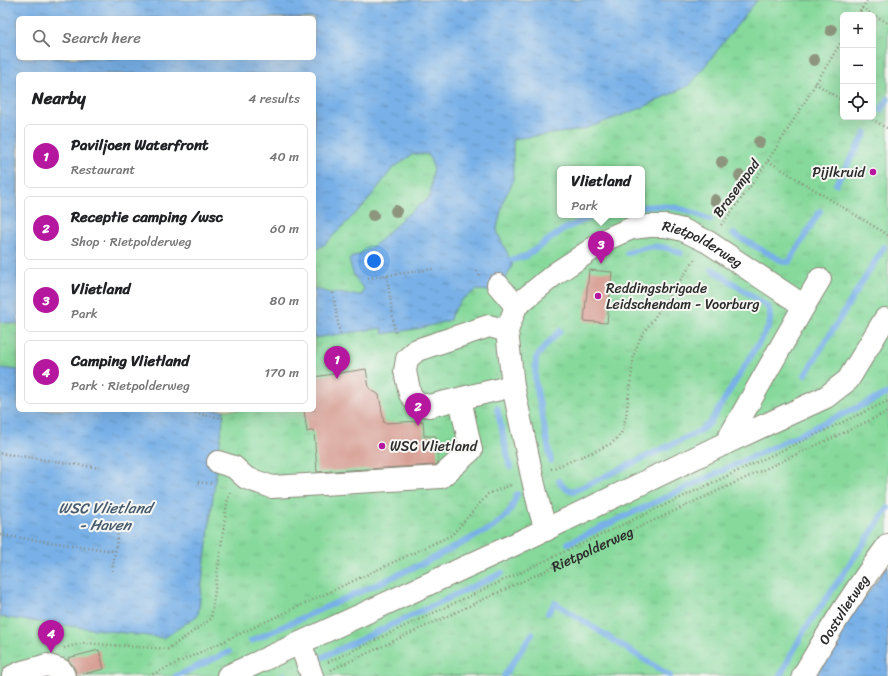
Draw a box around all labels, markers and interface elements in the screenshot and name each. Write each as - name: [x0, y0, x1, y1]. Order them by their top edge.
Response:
- map controls: [840, 12, 876, 120]
- button: +: [840, 12, 876, 48]
- search box: [16, 16, 316, 60]
- text: Search here: [62, 25, 141, 51]
- icon: search: [30, 27, 52, 49]
- button: −: [840, 48, 876, 84]
- text: Nearby: [32, 83, 86, 113]
- button: locate: [840, 84, 876, 120]
- text: 4 results: [248, 87, 300, 110]
- text: Paviljoen Waterfront: [71, 132, 209, 158]
- text: 1: [43, 145, 49, 168]
- text: 40 m: [269, 145, 299, 168]
- street label: Brasempad: [706, 152, 767, 223]
- text: Restaurant: [71, 158, 135, 181]
- place label: Pijlkruid: [812, 160, 867, 185]
- popup: [557, 166, 645, 218]
- marker: Pijlkruid: [868, 167, 878, 177]
- text: Vlietland: [571, 168, 631, 194]
- text: Park: [571, 194, 598, 217]
- text: Receptie camping /wsc: [71, 204, 223, 230]
- street label: Rietpolderweg: [660, 214, 748, 275]
- text: 2: [42, 217, 50, 240]
- text: 60 m: [270, 217, 299, 240]
- text: Shop · Rietpolderweg: [71, 230, 192, 253]
- pin: 3: [588, 231, 614, 264]
- your location: [364, 251, 384, 271]
- text: Vlietland: [71, 276, 130, 302]
- place label: Reddingsbrigade Leidschendam - Voorburg: [606, 276, 760, 317]
- text: 3: [42, 289, 50, 312]
- text: 80 m: [270, 289, 299, 312]
- marker: Reddingsbrigade Leidschendam - Voorburg: [593, 291, 603, 301]
- text: Park: [71, 302, 98, 325]
- pin: 1: [324, 346, 350, 379]
- text: Camping Vlietland: [71, 348, 189, 374]
- text: 4: [42, 361, 50, 384]
- text: 170 m: [264, 361, 299, 384]
- text: Park · Rietpolderweg: [71, 374, 190, 397]
- pin: 2: [405, 393, 431, 426]
- place label: WSC Vlietland: [390, 434, 479, 459]
- marker: WSC Vlietland: [377, 441, 387, 451]
- water label: WSC Vlietland - Haven: [58, 495, 156, 538]
- street label: Rietpolderweg: [547, 519, 638, 579]
- street label: Oostvlietweg: [812, 569, 876, 650]
- pin: 4: [38, 620, 64, 653]

